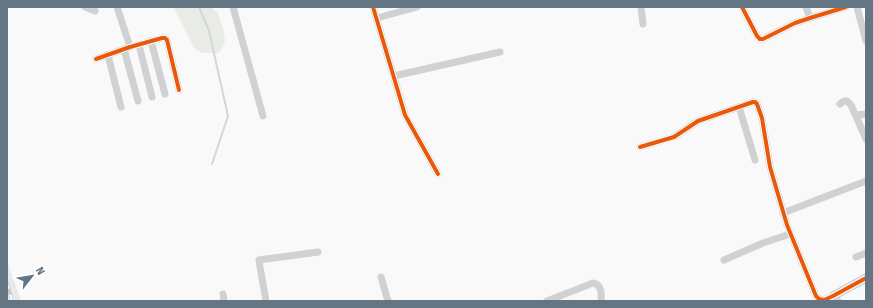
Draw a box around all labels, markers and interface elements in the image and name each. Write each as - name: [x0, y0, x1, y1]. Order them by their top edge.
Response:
- north arrow: [12, 256, 52, 296]
- text: N: [33, 265, 47, 277]

